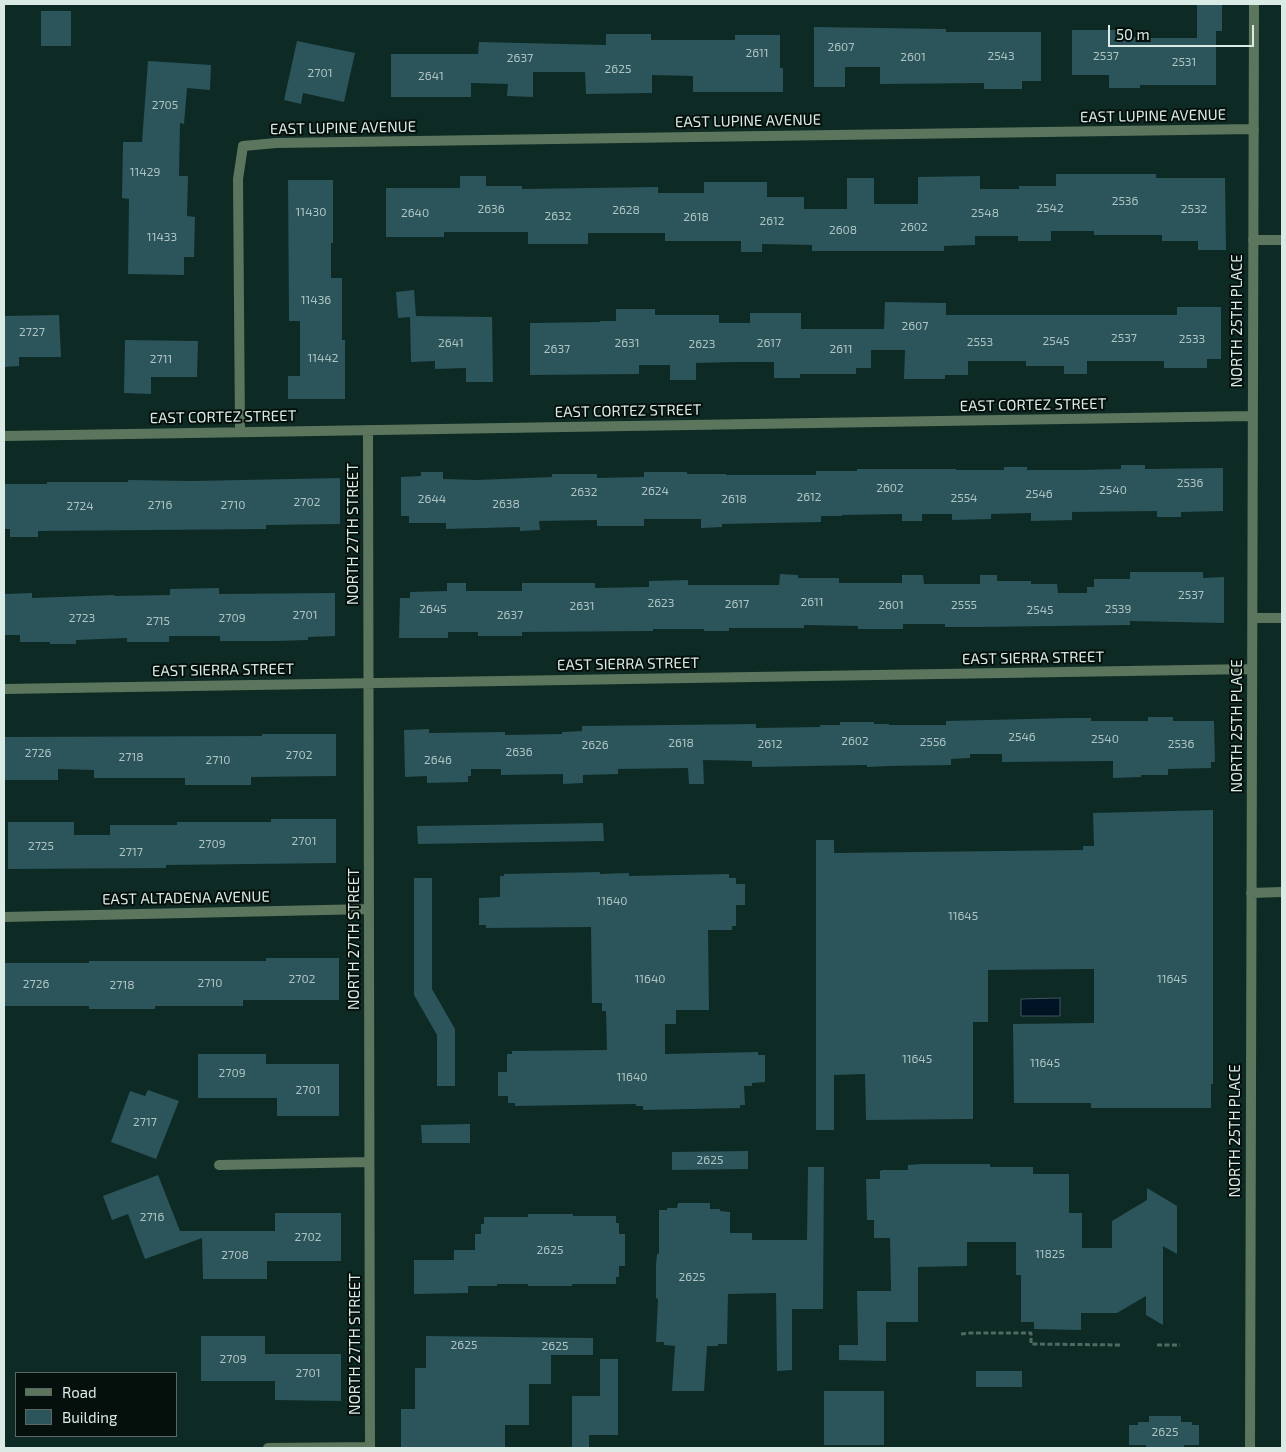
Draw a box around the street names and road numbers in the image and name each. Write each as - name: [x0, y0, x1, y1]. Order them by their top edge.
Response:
- street label: EAST LUPINE AVENUE: [1080, 106, 1226, 126]
- street label: EAST LUPINE AVENUE: [675, 111, 821, 131]
- street label: EAST LUPINE AVENUE: [270, 118, 416, 138]
- street label: NORTH 25TH PLACE: [1228, 254, 1246, 388]
- street label: EAST CORTEZ STREET: [960, 395, 1106, 415]
- street label: EAST CORTEZ STREET: [555, 401, 701, 421]
- street label: EAST CORTEZ STREET: [150, 407, 296, 427]
- street label: NORTH 27TH STREET: [344, 463, 362, 605]
- street label: EAST SIERRA STREET: [962, 648, 1104, 668]
- street label: EAST SIERRA STREET: [557, 654, 699, 674]
- street label: NORTH 25TH PLACE: [1228, 659, 1246, 793]
- street label: EAST SIERRA STREET: [152, 660, 294, 680]
- street label: NORTH 27TH STREET: [345, 868, 363, 1010]
- street label: EAST ALTADENA AVENUE: [102, 888, 270, 908]
- street label: NORTH 25TH PLACE: [1226, 1064, 1244, 1198]
- street label: NORTH 27TH STREET: [346, 1273, 364, 1415]

